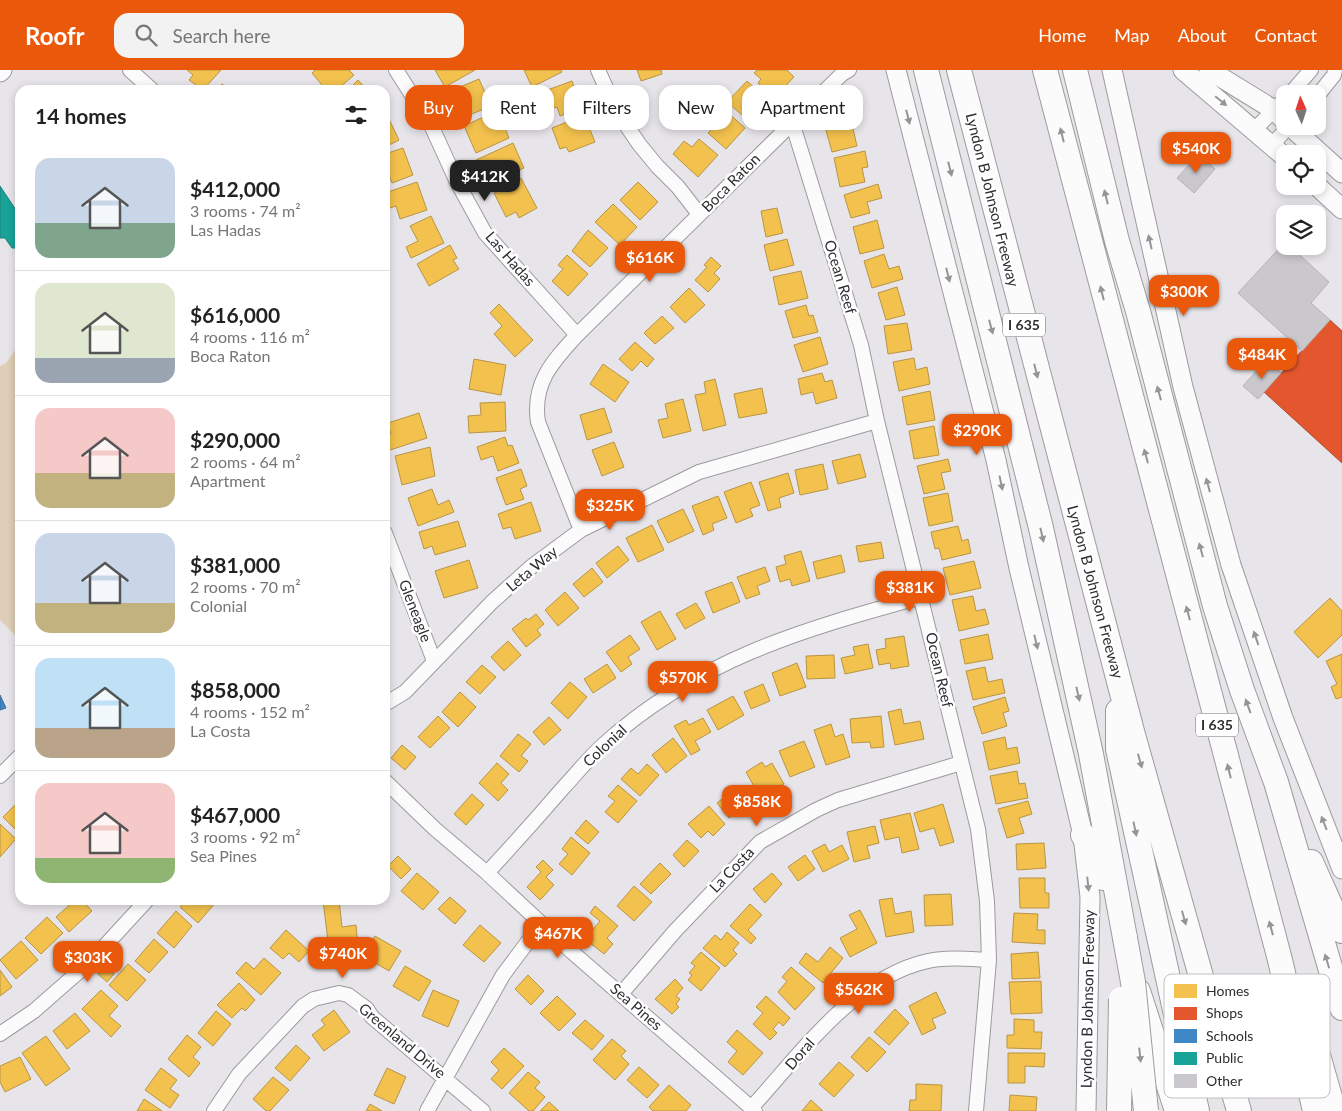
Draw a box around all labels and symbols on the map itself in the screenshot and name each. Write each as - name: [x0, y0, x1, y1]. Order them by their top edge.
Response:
- north arrow: [1276, 85, 1326, 135]
- one-way arrow: [1214, 95, 1227, 106]
- one-way arrow: [904, 110, 912, 125]
- street label: Lyndon B Johnson Freeway: [963, 111, 1023, 289]
- one-way arrow: [1058, 128, 1066, 143]
- pin: $540K: [1161, 132, 1231, 174]
- street label: Boca Raton: [697, 149, 763, 215]
- pin: $412K: [450, 160, 520, 202]
- one-way arrow: [946, 162, 954, 177]
- one-way arrow: [1102, 189, 1110, 204]
- street label: Las Hadas: [482, 227, 539, 289]
- one-way arrow: [1146, 234, 1154, 249]
- street label: Ocean Reef: [821, 238, 861, 317]
- pin: $616K: [615, 240, 685, 283]
- one-way arrow: [945, 267, 953, 282]
- pin: $300K: [1149, 274, 1219, 317]
- one-way arrow: [1098, 285, 1106, 300]
- road number: I 635: [1003, 314, 1045, 336]
- one-way arrow: [987, 319, 995, 334]
- pin: $484K: [1227, 338, 1297, 380]
- one-way arrow: [1033, 364, 1041, 379]
- one-way arrow: [1155, 386, 1163, 401]
- pin: $290K: [942, 414, 1012, 456]
- one-way arrow: [1142, 449, 1150, 464]
- one-way arrow: [997, 476, 1005, 491]
- one-way arrow: [1204, 477, 1212, 492]
- pin: $325K: [575, 488, 645, 531]
- street label: Lyndon B Johnson Freeway: [1064, 503, 1128, 681]
- one-way arrow: [1038, 528, 1046, 543]
- street label: Leta Way: [502, 542, 561, 595]
- one-way arrow: [1196, 543, 1204, 558]
- pin: $381K: [875, 570, 945, 613]
- street label: Gleneagle: [396, 577, 436, 644]
- one-way arrow: [1184, 606, 1192, 621]
- street label: Ocean Reef: [923, 630, 958, 710]
- one-way arrow: [1252, 630, 1260, 645]
- one-way arrow: [1032, 634, 1040, 649]
- pin: $570K: [648, 660, 718, 703]
- one-way arrow: [1074, 686, 1082, 701]
- one-way arrow: [1244, 698, 1252, 713]
- road number: I 635: [1196, 714, 1238, 736]
- street label: Colonial: [579, 720, 630, 770]
- one-way arrow: [1136, 754, 1144, 769]
- one-way arrow: [1225, 763, 1233, 778]
- pin: $858K: [722, 784, 792, 827]
- one-way arrow: [1320, 815, 1328, 830]
- one-way arrow: [1131, 821, 1139, 836]
- street label: La Costa: [705, 843, 757, 896]
- one-way arrow: [1084, 876, 1092, 892]
- street label: Lyndon B Johnson Freeway: [1076, 909, 1098, 1088]
- one-way arrow: [1181, 910, 1189, 925]
- pin: $467K: [523, 916, 593, 959]
- one-way arrow: [1267, 920, 1275, 935]
- pin: $740K: [308, 936, 378, 979]
- pin: $303K: [53, 940, 123, 983]
- one-way arrow: [1323, 953, 1331, 968]
- pin: $562K: [824, 972, 894, 1015]
- legend: [1164, 974, 1330, 1098]
- street label: Sea Pines: [607, 979, 666, 1034]
- text: Homes: [1206, 982, 1249, 999]
- street label: Greenland Drive: [356, 999, 450, 1082]
- text: Shops: [1206, 1004, 1243, 1021]
- text: Schools: [1206, 1027, 1253, 1044]
- street label: Doral: [781, 1034, 818, 1073]
- one-way arrow: [1136, 1048, 1144, 1064]
- text: Public: [1206, 1049, 1244, 1066]
- text: Other: [1206, 1072, 1243, 1089]

